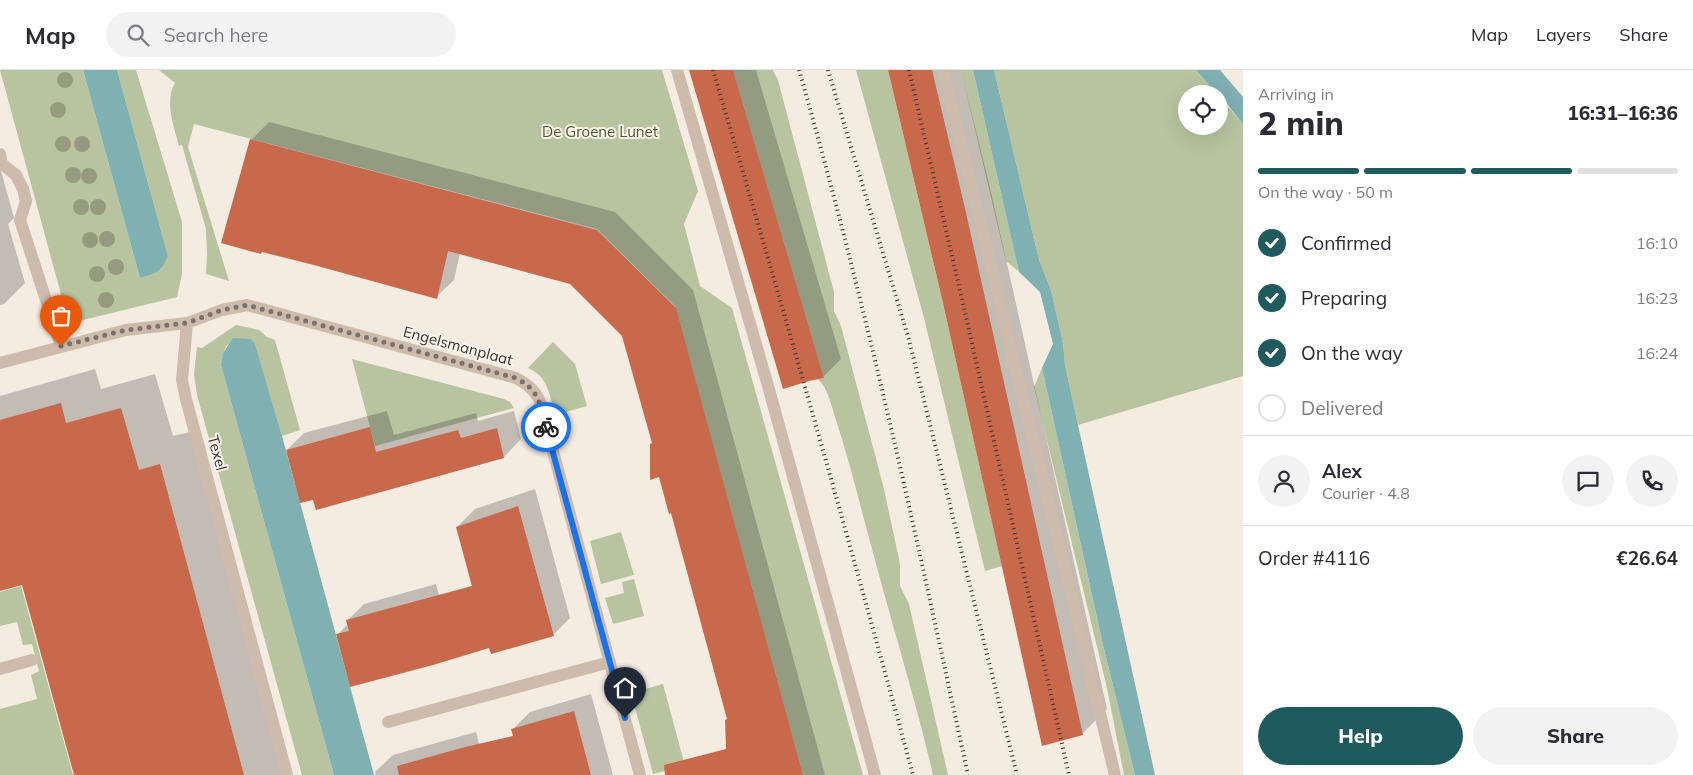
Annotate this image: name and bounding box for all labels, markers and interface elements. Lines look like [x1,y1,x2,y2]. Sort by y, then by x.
search box [106,12,456,57]
text: Map [25,20,76,50]
icon: search [124,21,152,49]
text: Search here [164,23,268,47]
text: Map [1471,23,1508,46]
text: Layers [1536,23,1591,46]
text: Share [1619,23,1668,46]
text: Arriving in [1258,84,1334,104]
map controls [1178,85,1228,135]
button: locate [1178,85,1228,135]
text: 16:31–16:36 [1567,101,1678,125]
text: 2 min [1258,103,1344,143]
park label: De Groene Lunet [542,122,658,141]
text: On the way · 50 m [1258,182,1393,202]
icon: check [1258,229,1286,257]
text: Confirmed [1301,231,1392,255]
text: 16:10 [1636,233,1678,253]
icon: check [1258,284,1286,312]
text: Preparing [1301,286,1387,310]
text: 16:23 [1636,288,1678,308]
pin [40,295,82,346]
icon: bag [47,302,75,330]
street label: Engelsmanplaat [401,322,515,369]
icon: check [1258,339,1286,367]
text: On the way [1301,341,1403,365]
text: 16:24 [1636,343,1678,363]
text: Delivered [1301,396,1383,420]
courier [521,402,571,452]
icon: bike [532,413,560,441]
street label: Texel [204,433,231,473]
button: person [1258,455,1310,507]
button: chat [1562,455,1614,507]
button: phone [1626,455,1678,507]
text: Alex [1322,459,1362,483]
text: Courier · 4.8 [1322,483,1410,503]
text: Order #4116 [1258,546,1370,570]
text: €26.64 [1616,546,1678,570]
pin [604,667,646,718]
icon: home [611,674,639,702]
button: Help [1258,707,1463,765]
button: Share [1473,707,1678,765]

